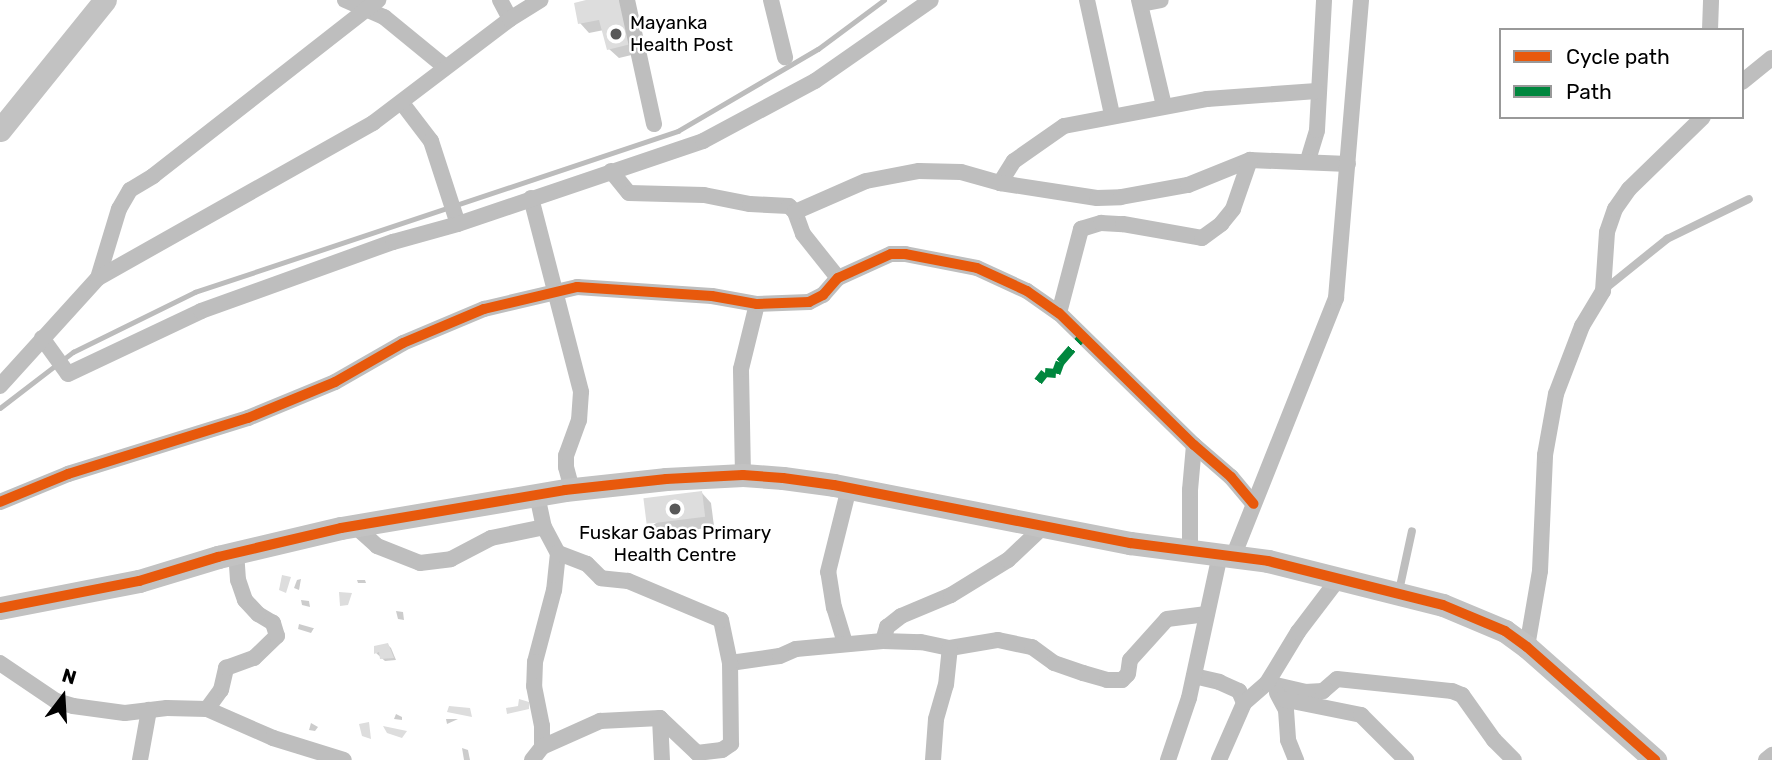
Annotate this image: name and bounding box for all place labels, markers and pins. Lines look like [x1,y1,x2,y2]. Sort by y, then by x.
place label: Mayanka Health Post [630,12,733,56]
marker: Mayanka Health Post [608,26,624,42]
marker: Fuskar Gabas Primary Health Centre [665,499,685,519]
place label: Fuskar Gabas Primary Health Centre [579,522,771,566]

